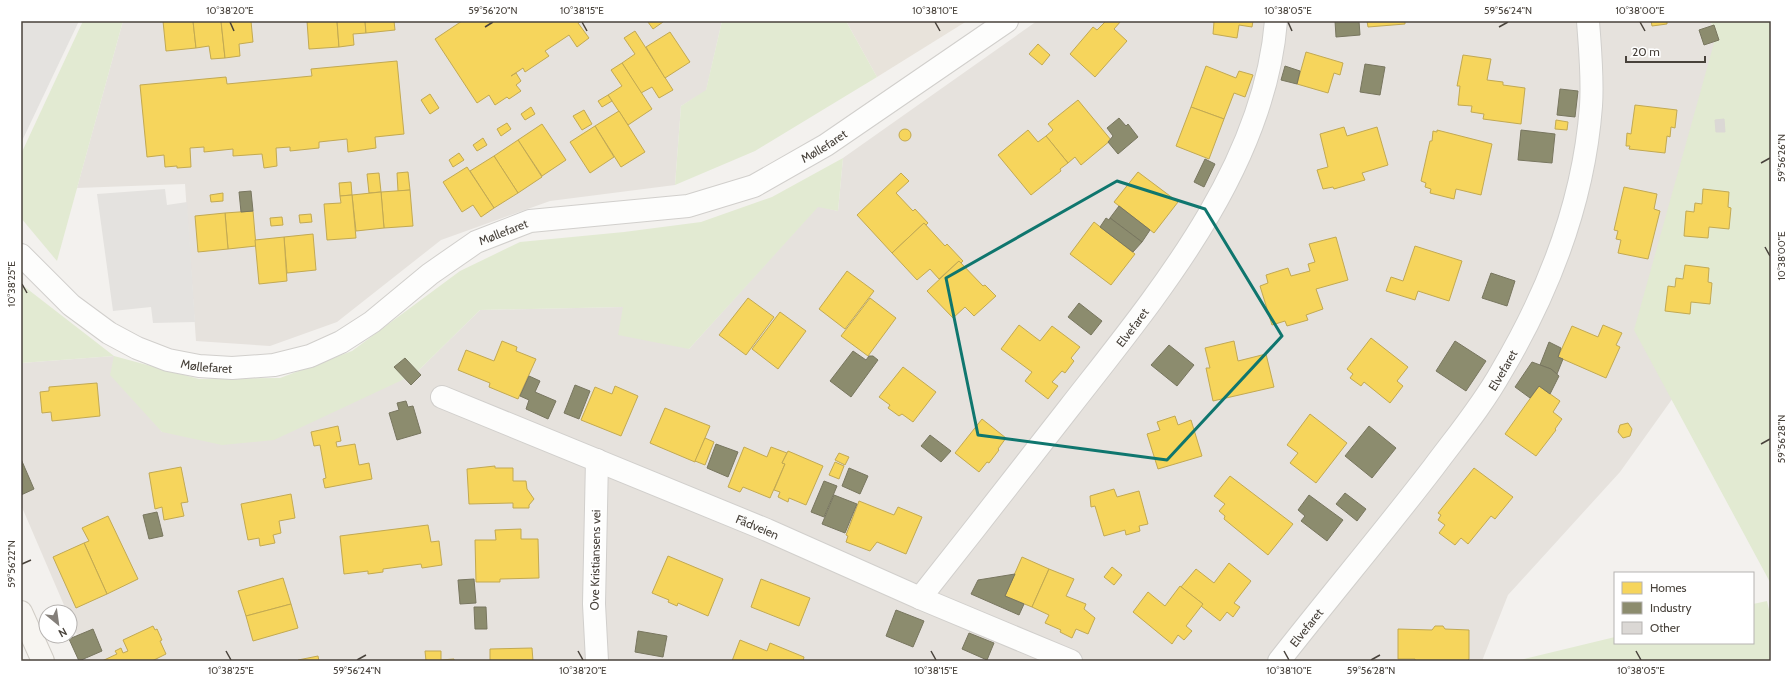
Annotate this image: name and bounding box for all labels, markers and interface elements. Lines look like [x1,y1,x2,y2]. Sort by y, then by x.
text: 10°38'20"E [206,4,254,17]
text: 59°56'20"N [468,4,518,17]
text: 10°38'15"E [560,4,604,17]
text: 10°38'10"E [912,4,958,17]
text: 10°38'05"E [1264,4,1312,17]
text: 59°56'24"N [1484,4,1532,17]
text: 10°38'00"E [1615,4,1665,17]
scale bar [1626,38,1705,64]
text: 20 m [1632,44,1660,59]
street label: Møllefaret [798,126,849,165]
text: 59°56'26"N [1775,134,1788,182]
street label: Møllefaret [476,215,530,248]
text: 10°38'00"E [1775,231,1788,281]
text: 10°38'25"E [5,261,18,307]
street label: Elvefaret [1112,305,1151,350]
street label: Elvefaret [1484,347,1520,393]
street label: Møllefaret [180,355,233,375]
text: 59°56'28"N [1775,415,1788,463]
street label: Ove Kristiansens vei [587,509,603,611]
street label: Fådveien [734,511,782,542]
text: 59°56'22"N [5,540,18,588]
legend [1614,572,1754,644]
text: Homes [1650,580,1687,595]
text: Industry [1650,600,1691,615]
north arrow [38,604,78,644]
street label: Elvefaret [1286,605,1326,649]
text: Other [1650,620,1680,635]
text: N [56,625,70,641]
text: 10°38'25"E [208,664,254,677]
text: 59°56'24"N [333,664,381,677]
text: 10°38'20"E [559,664,607,677]
text: 10°38'15"E [914,664,958,677]
text: 10°38'10"E [1266,664,1312,677]
text: 59°56'28"N [1347,664,1395,677]
text: 10°38'05"E [1617,664,1665,677]

